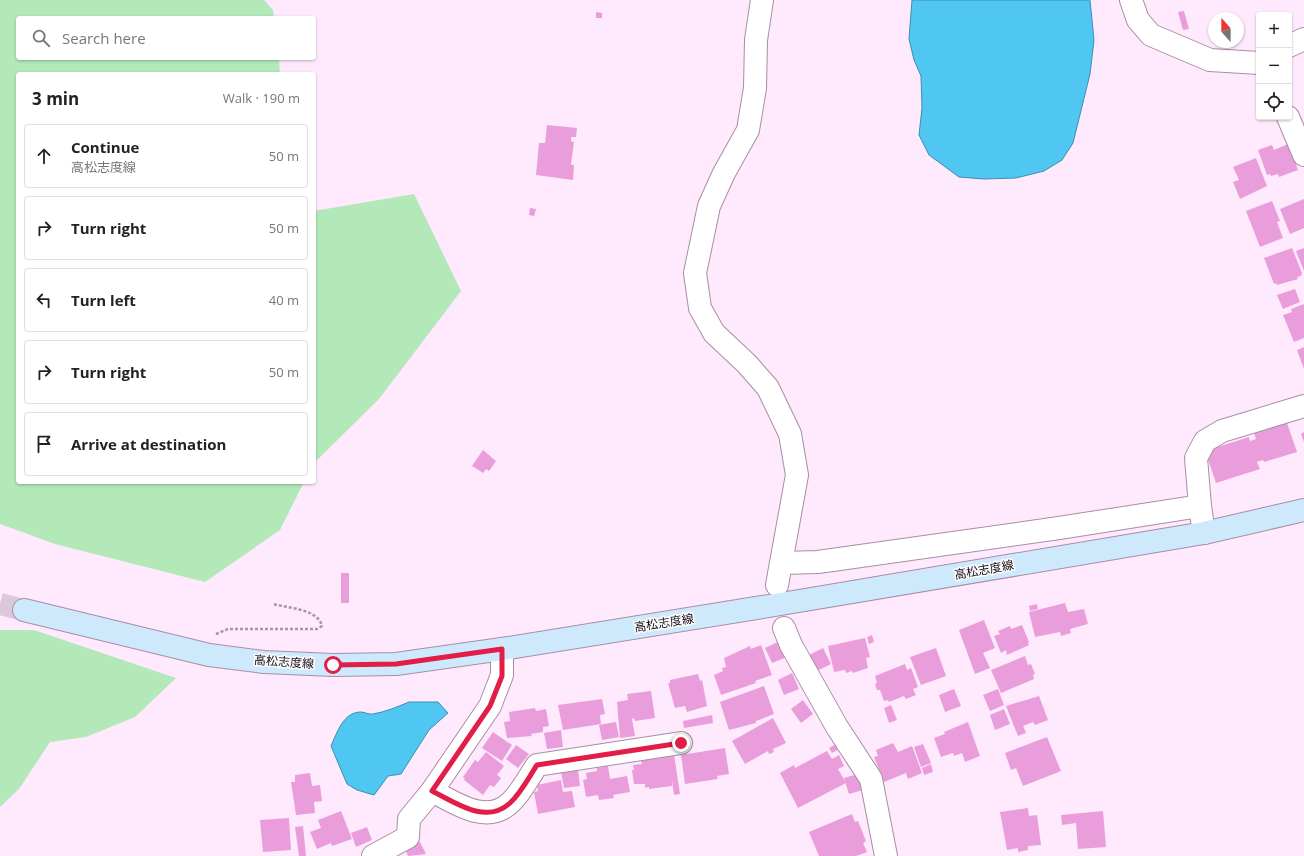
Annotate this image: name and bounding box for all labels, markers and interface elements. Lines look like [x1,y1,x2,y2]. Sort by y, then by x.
north arrow [1208,12,1244,48]
map controls [1256,12,1292,120]
button: + [1256,12,1292,48]
search box [16,16,316,60]
icon: search [30,27,52,49]
text: Search here [62,28,146,48]
button: − [1256,48,1292,84]
button: locate [1256,84,1292,120]
text: 3 min [32,87,79,110]
text: Walk · 190 m [223,89,300,107]
text: Continue [71,137,139,157]
icon: ahead [33,145,55,167]
text: 50 m [269,147,299,165]
text: 高松志度線 [71,158,136,176]
icon: right [33,217,55,239]
text: Turn right [71,218,146,238]
text: 50 m [269,219,299,237]
icon: left [33,289,55,311]
text: Turn left [71,290,136,310]
text: 40 m [269,291,299,309]
icon: right [33,361,55,383]
text: Turn right [71,362,146,382]
text: 50 m [269,363,299,381]
icon: arrive [33,433,55,455]
text: Arrive at destination [71,434,226,454]
street label: 高松志度線 [953,556,1015,583]
street label: 高松志度線 [633,609,695,636]
street label: 高松志度線 [254,651,315,672]
route start [324,656,342,674]
route end [672,734,690,752]

